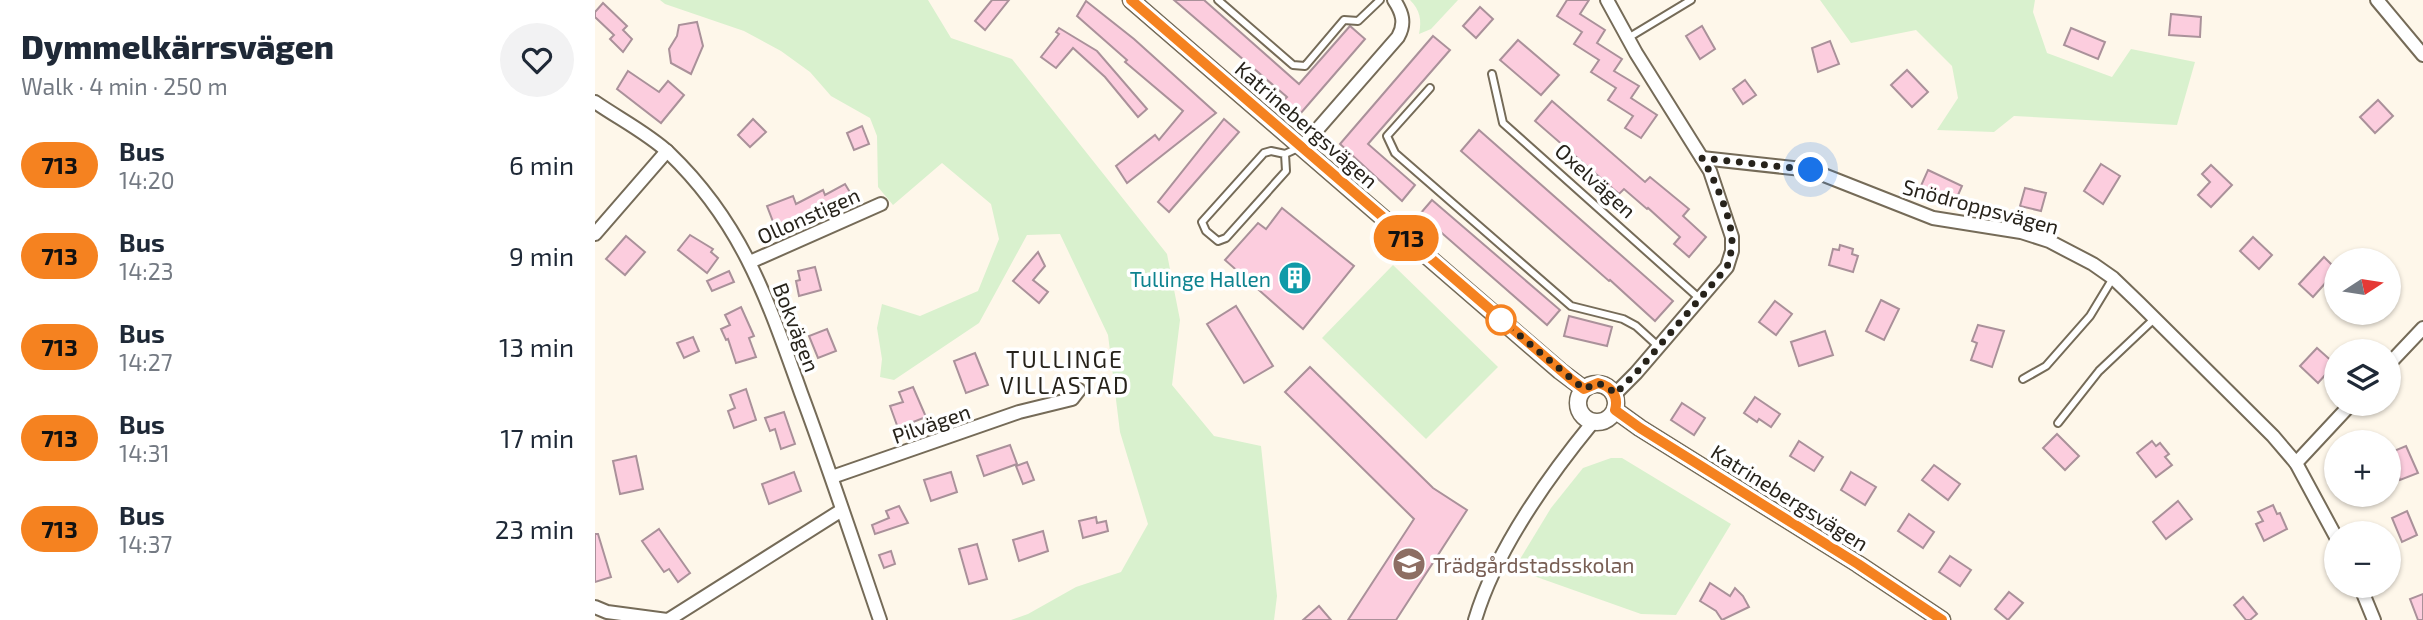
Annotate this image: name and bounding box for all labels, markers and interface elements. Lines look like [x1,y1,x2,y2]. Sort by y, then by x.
button: heart [500,23,574,97]
text: Dymmelkärrsvägen [21,26,334,66]
street label: Katrinebergsvägen [1231,55,1383,193]
text: Walk · 4 min · 250 m [21,72,228,100]
text: Bus [119,135,165,166]
street label: Oxelvägen [1551,137,1641,223]
text: 6 min [509,149,574,180]
text: 713 [41,150,78,179]
your location [1793,152,1828,187]
text: 14:20 [119,166,175,194]
street label: Snödroppsvägen [1900,173,2062,239]
street label: Ollonstigen [753,181,863,249]
line badge: 713 [1366,215,1446,261]
text: 713 [1388,223,1424,252]
text: Bus [119,226,165,257]
text: 9 min [509,240,574,271]
text: 713 [41,241,78,270]
north arrow [2324,248,2401,326]
map controls [2324,248,2401,598]
text: 14:23 [119,257,173,285]
building icon: Tullinge Hallen [1276,259,1314,297]
place label: Tullinge Hallen [1130,266,1271,291]
street label: Bokvägen [769,279,825,375]
unlabelled marker [1486,305,1516,335]
text: Bus [119,317,165,348]
text: 13 min [499,331,574,362]
text: 713 [41,332,78,361]
button: layers [2324,339,2401,416]
district label: TULLINGE VILLASTAD [1000,345,1130,399]
text: 14:27 [119,348,172,376]
street label: Pilvägen [889,398,973,448]
text: Bus [119,408,165,439]
text: 17 min [500,422,574,453]
text: 713 [41,423,78,452]
button: + [2324,430,2401,507]
text: 14:31 [119,439,170,467]
street label: Katrinebergsvägen [1707,439,1873,555]
text: Bus [119,499,165,530]
text: 23 min [495,513,574,544]
text: 713 [41,514,78,543]
button: − [2324,521,2401,598]
text: 14:37 [119,530,172,558]
school or university icon: Trädgårdstadsskolan [1390,545,1428,583]
place label: Trädgårdstadsskolan [1433,552,1634,577]

